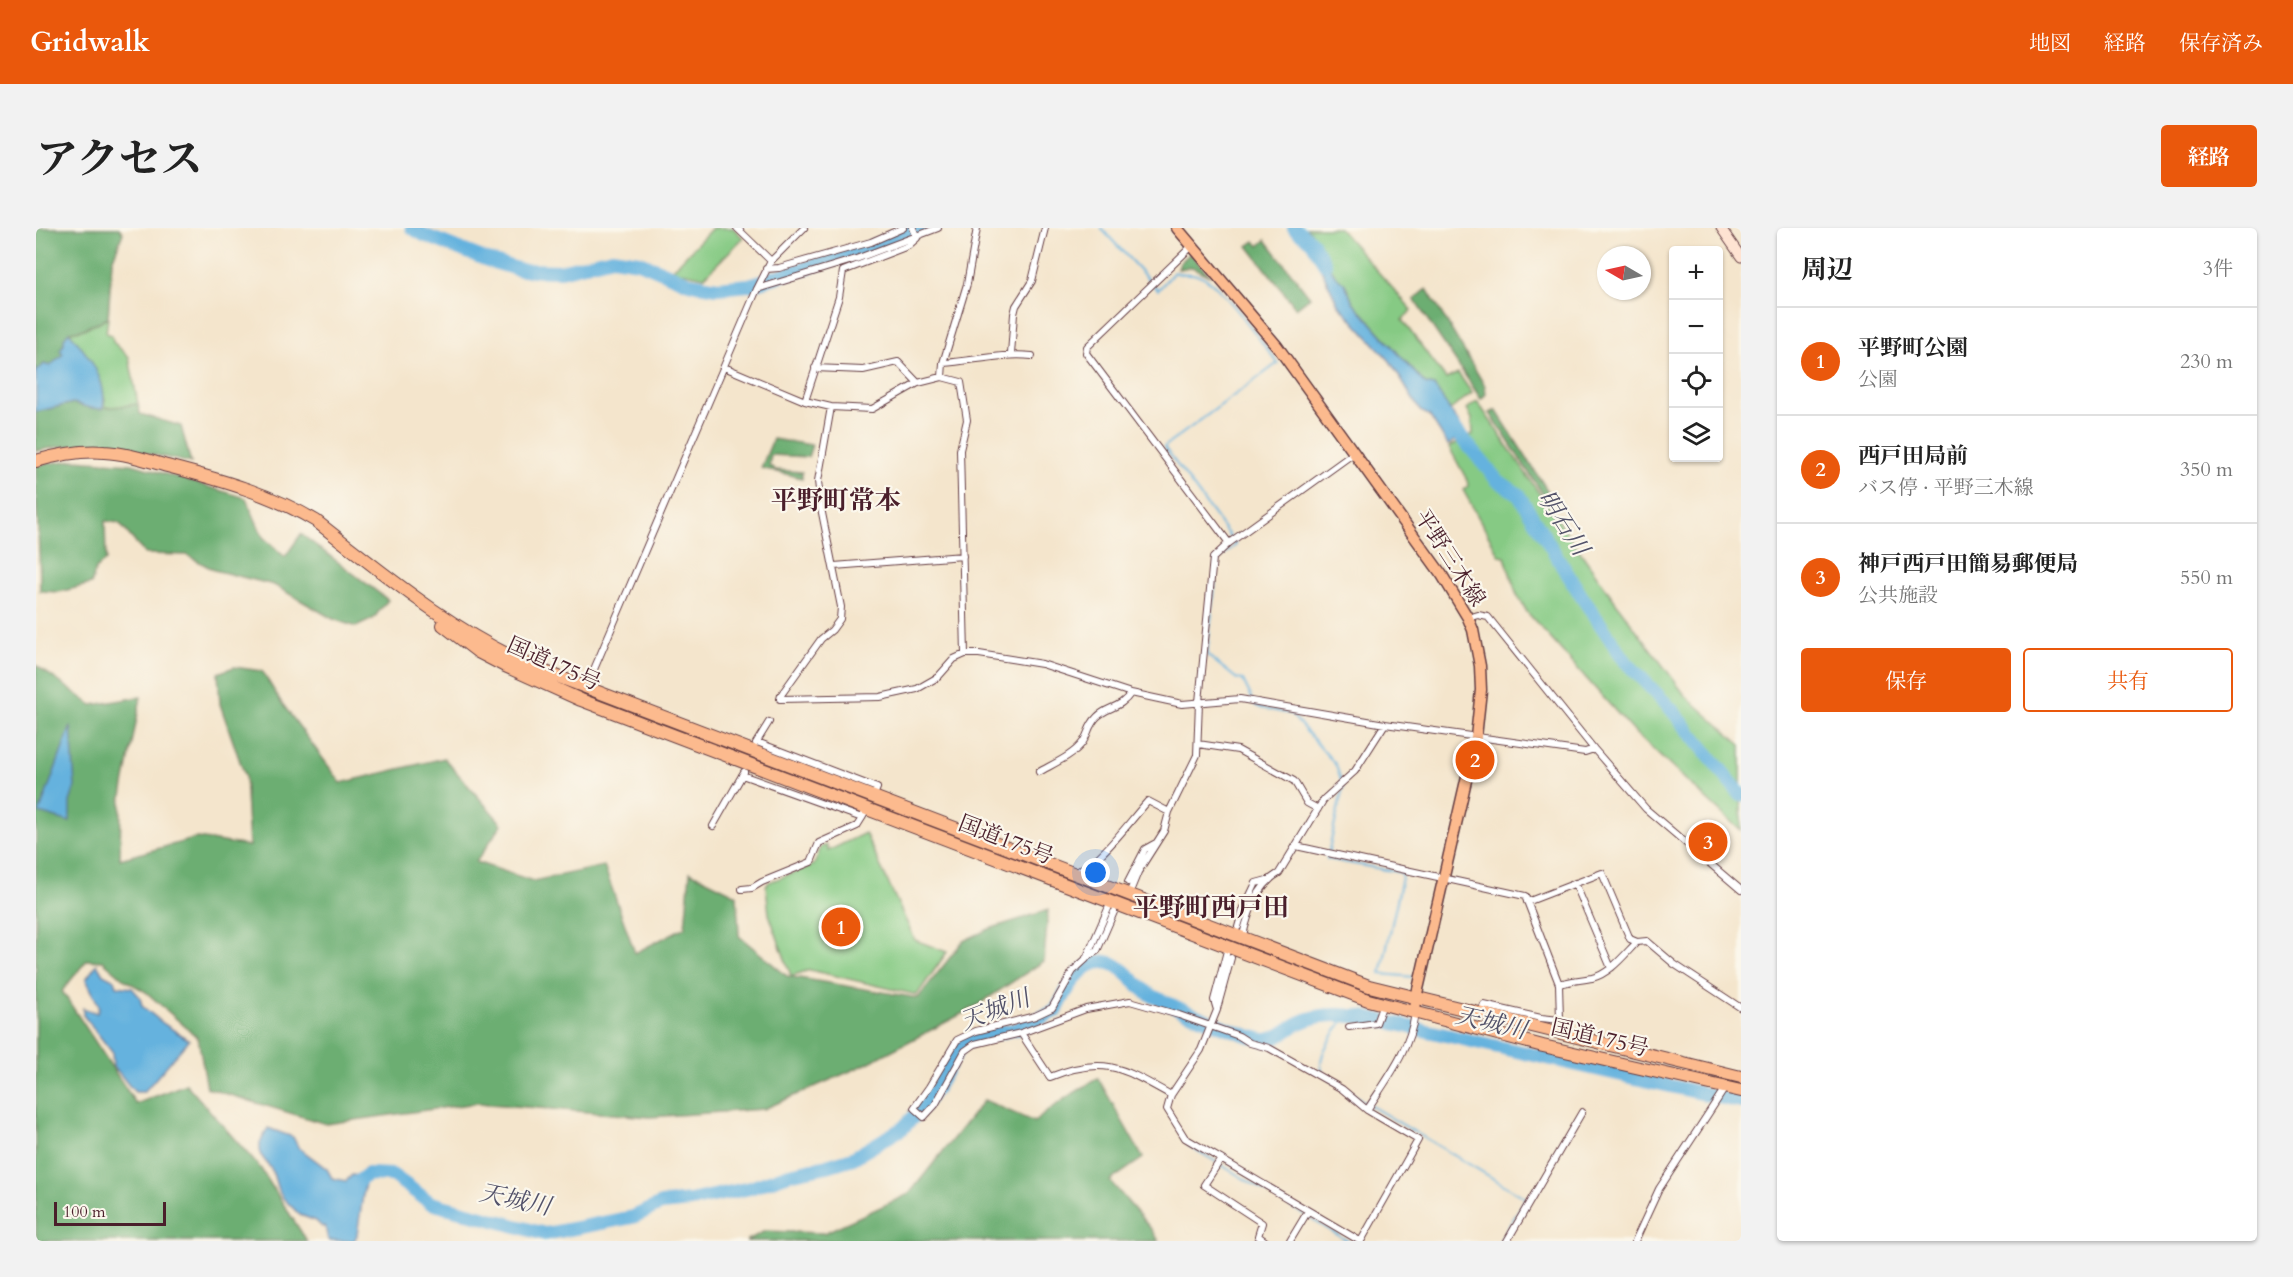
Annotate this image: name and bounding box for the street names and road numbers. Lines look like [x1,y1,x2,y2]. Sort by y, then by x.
street label: 平野三木線 [1407,504,1493,612]
street label: 国道175号 [502,630,606,698]
street label: 国道175号 [954,808,1058,872]
street label: 国道175号 [1548,1012,1652,1064]

